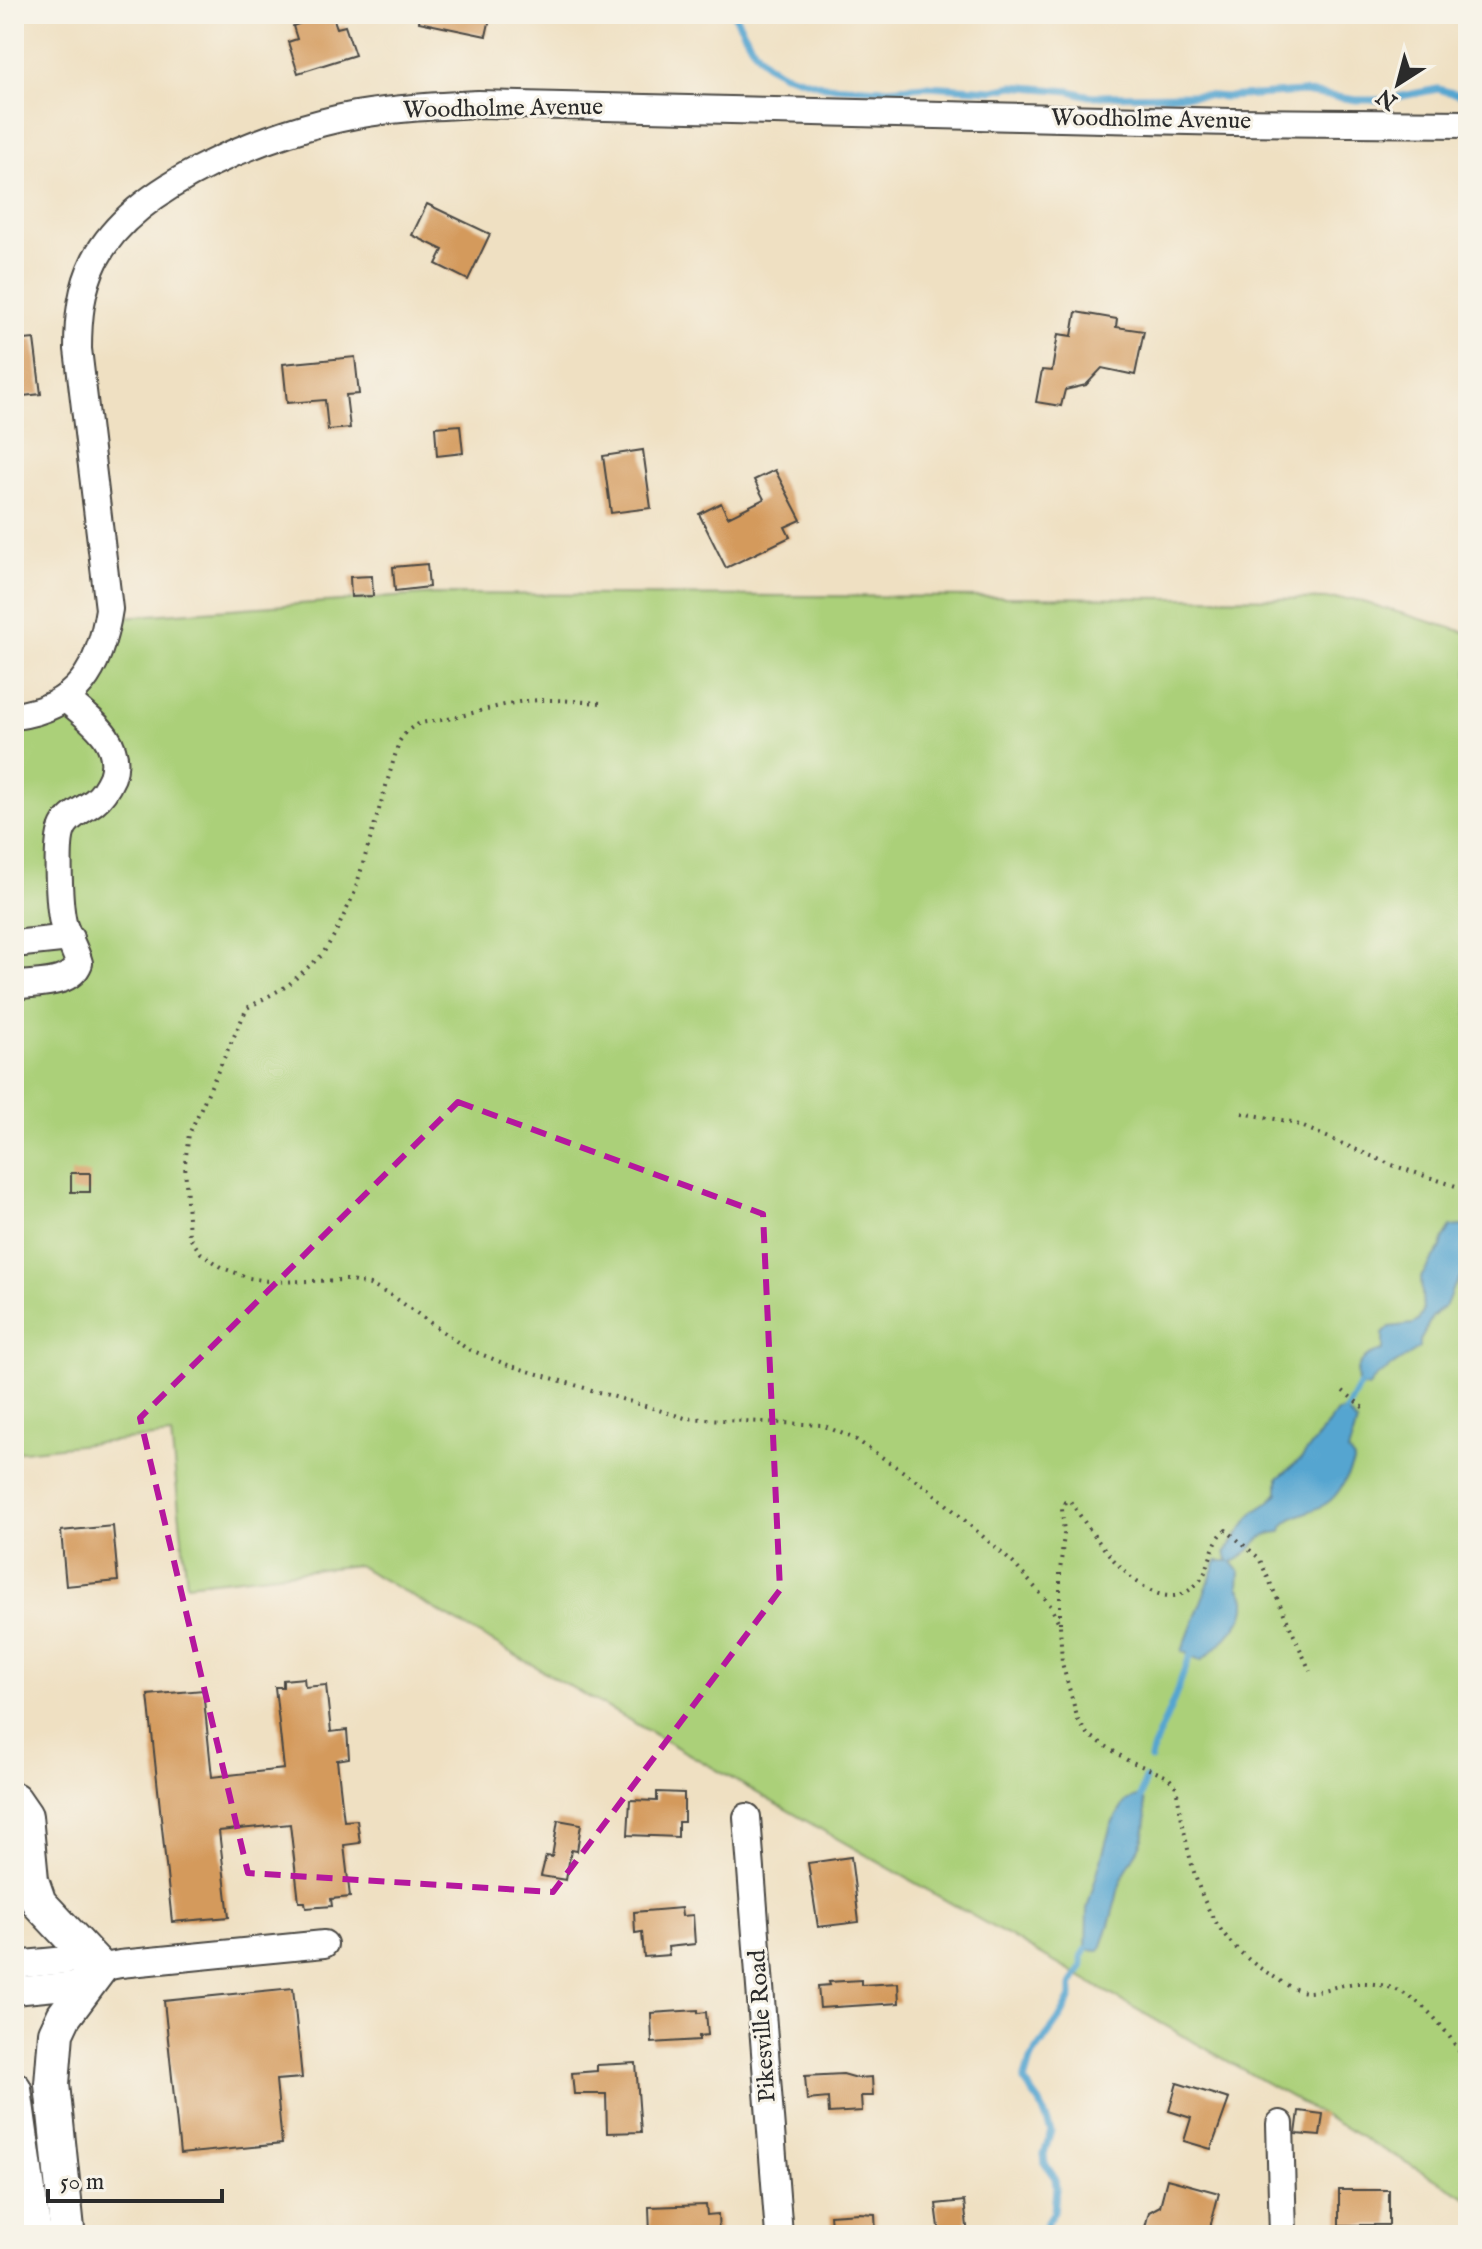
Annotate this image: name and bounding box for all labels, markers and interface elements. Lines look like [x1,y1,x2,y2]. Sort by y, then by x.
north arrow [1358,44,1438,124]
text: N [1371,82,1404,116]
street label: Woodholme Avenue [403,92,603,126]
street label: Woodholme Avenue [1051,103,1251,137]
street label: Pikesville Road [742,1948,784,2103]
scale bar [48,2153,222,2203]
text: 50 m [60,2167,104,2198]

